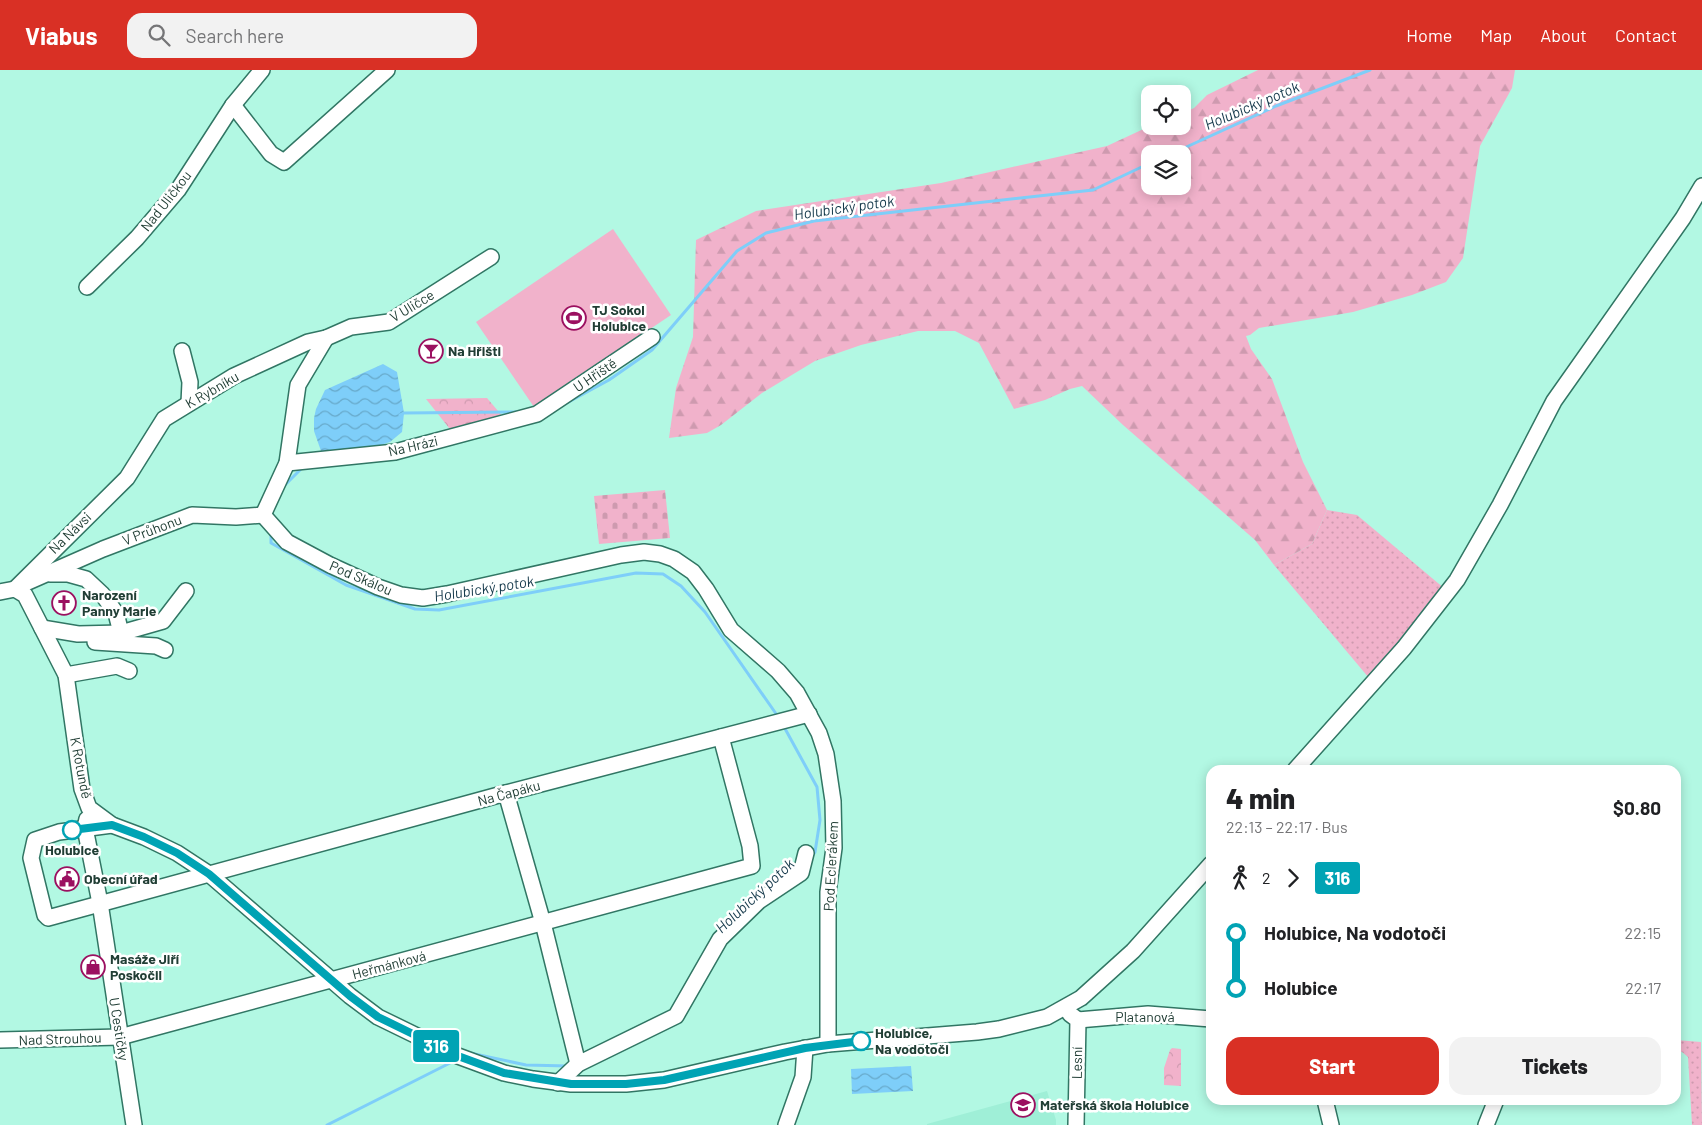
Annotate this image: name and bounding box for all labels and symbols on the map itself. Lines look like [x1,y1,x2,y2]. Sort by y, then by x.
water label: Holubický potok [1202,77,1302,133]
street label: Nad Uličkou [137,167,194,234]
water label: Holubický potok [793,191,896,223]
street label: V Uličce [386,286,437,325]
place label: TJ Sokol Holubice [592,301,647,334]
sports icon: TJ Sokol Holubice [561,305,587,331]
bar icon: Na Hřišti [418,338,444,364]
place label: Na Hřišti [448,342,501,359]
street label: U Hřiště [570,354,620,395]
street label: K Rybníku [182,367,242,412]
street label: Na Hrázi [386,432,439,459]
street label: Na Návsi [45,508,94,557]
street label: V Průhonu [120,510,184,549]
street label: Pod Skálou [327,557,395,598]
water label: Holubický potok [433,571,536,605]
place label: Narození Panny Marie [82,586,157,619]
church icon: Narození Panny Marie [51,590,77,616]
street label: K Rotundě [67,736,96,800]
street label: Na Čapáku [476,776,542,809]
marker: Holubice [62,820,82,840]
street label: Pod Eclerákem [820,820,841,912]
place label: Holubice [45,841,99,858]
water label: Holubický potok [711,854,798,936]
public building icon: Obecní úřad [54,866,80,892]
place label: Obecní úřad [84,870,158,887]
street label: Heřmánková [350,947,428,983]
place label: Masáže Jiří Poskočil [110,950,180,983]
shop icon: Masáže Jiří Poskočil [80,954,106,980]
street label: U Cestičky [106,996,133,1062]
street label: Platanová [1115,1008,1175,1025]
place label: Holubice, Na vodotoči [875,1024,949,1057]
street label: Nad Strouhou [18,1029,102,1048]
line badge: 316 [407,1030,465,1062]
marker: Holubice, Na vodotoči [851,1031,871,1051]
street label: Lesní [1068,1047,1085,1079]
school or university icon: Mateřská škola Holubice [1010,1092,1036,1118]
place label: Mateřská škola Holubice [1040,1096,1190,1113]

